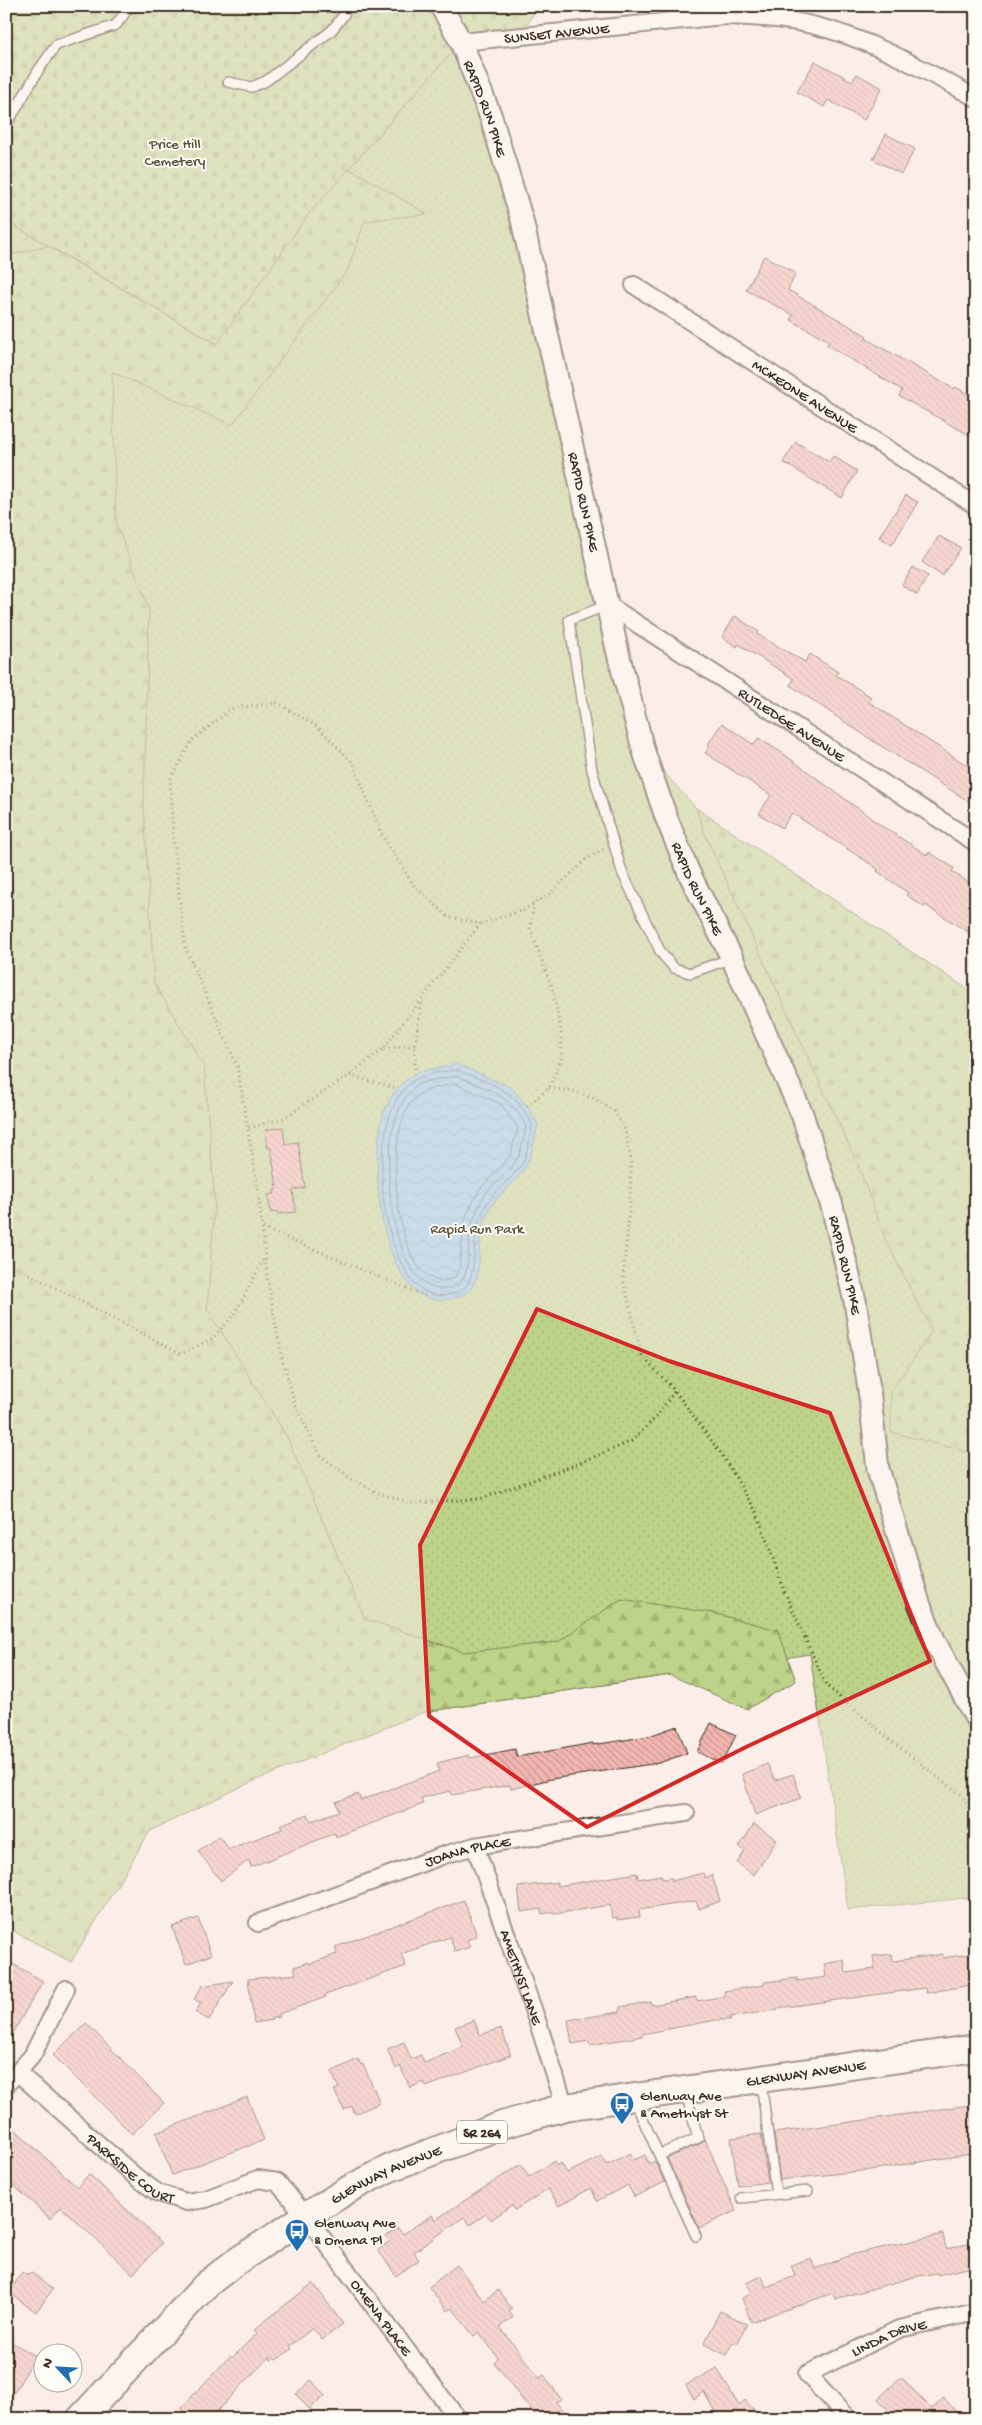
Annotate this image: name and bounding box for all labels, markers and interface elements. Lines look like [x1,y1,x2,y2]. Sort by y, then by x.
street label: SUNSET AVENUE [503,20,611,49]
street label: RAPID RUN PIKE [458,58,510,160]
park label: Price Hill Cemetery [145,136,206,171]
street label: MCKEONE AVENUE [748,357,861,439]
street label: RAPID RUN PIKE [563,451,602,554]
street label: RUTLEDGE AVENUE [734,684,848,767]
street label: RAPID RUN PIKE [666,840,726,939]
street label: RAPID RUN PIKE [824,1214,864,1317]
park label: Rapid Run Park [430,1221,525,1239]
street label: JOANA PLACE [423,1833,513,1872]
street label: AMETHYST LANE [494,1928,545,2028]
street label: GLENWAY AVENUE [745,2057,868,2092]
place label: Glenway Ave & Amethyst St [640,2088,729,2123]
bus stop icon: Glenway Ave & Amethyst St [609,2091,635,2125]
road number: SR 264 [457,2120,507,2144]
street label: PARKSIDE COURT [81,2130,177,2209]
street label: GLENWAY AVENUE [328,2142,445,2209]
place label: Glenway Ave & Omena Pl [314,2215,396,2250]
bus stop icon: Glenway Ave & Omena Pl [284,2218,310,2252]
street label: OMENA PLACE [346,2276,415,2361]
street label: LINDA DRIVE [849,2316,929,2362]
north arrow [32,2342,82,2392]
text: N [39,2356,58,2371]

